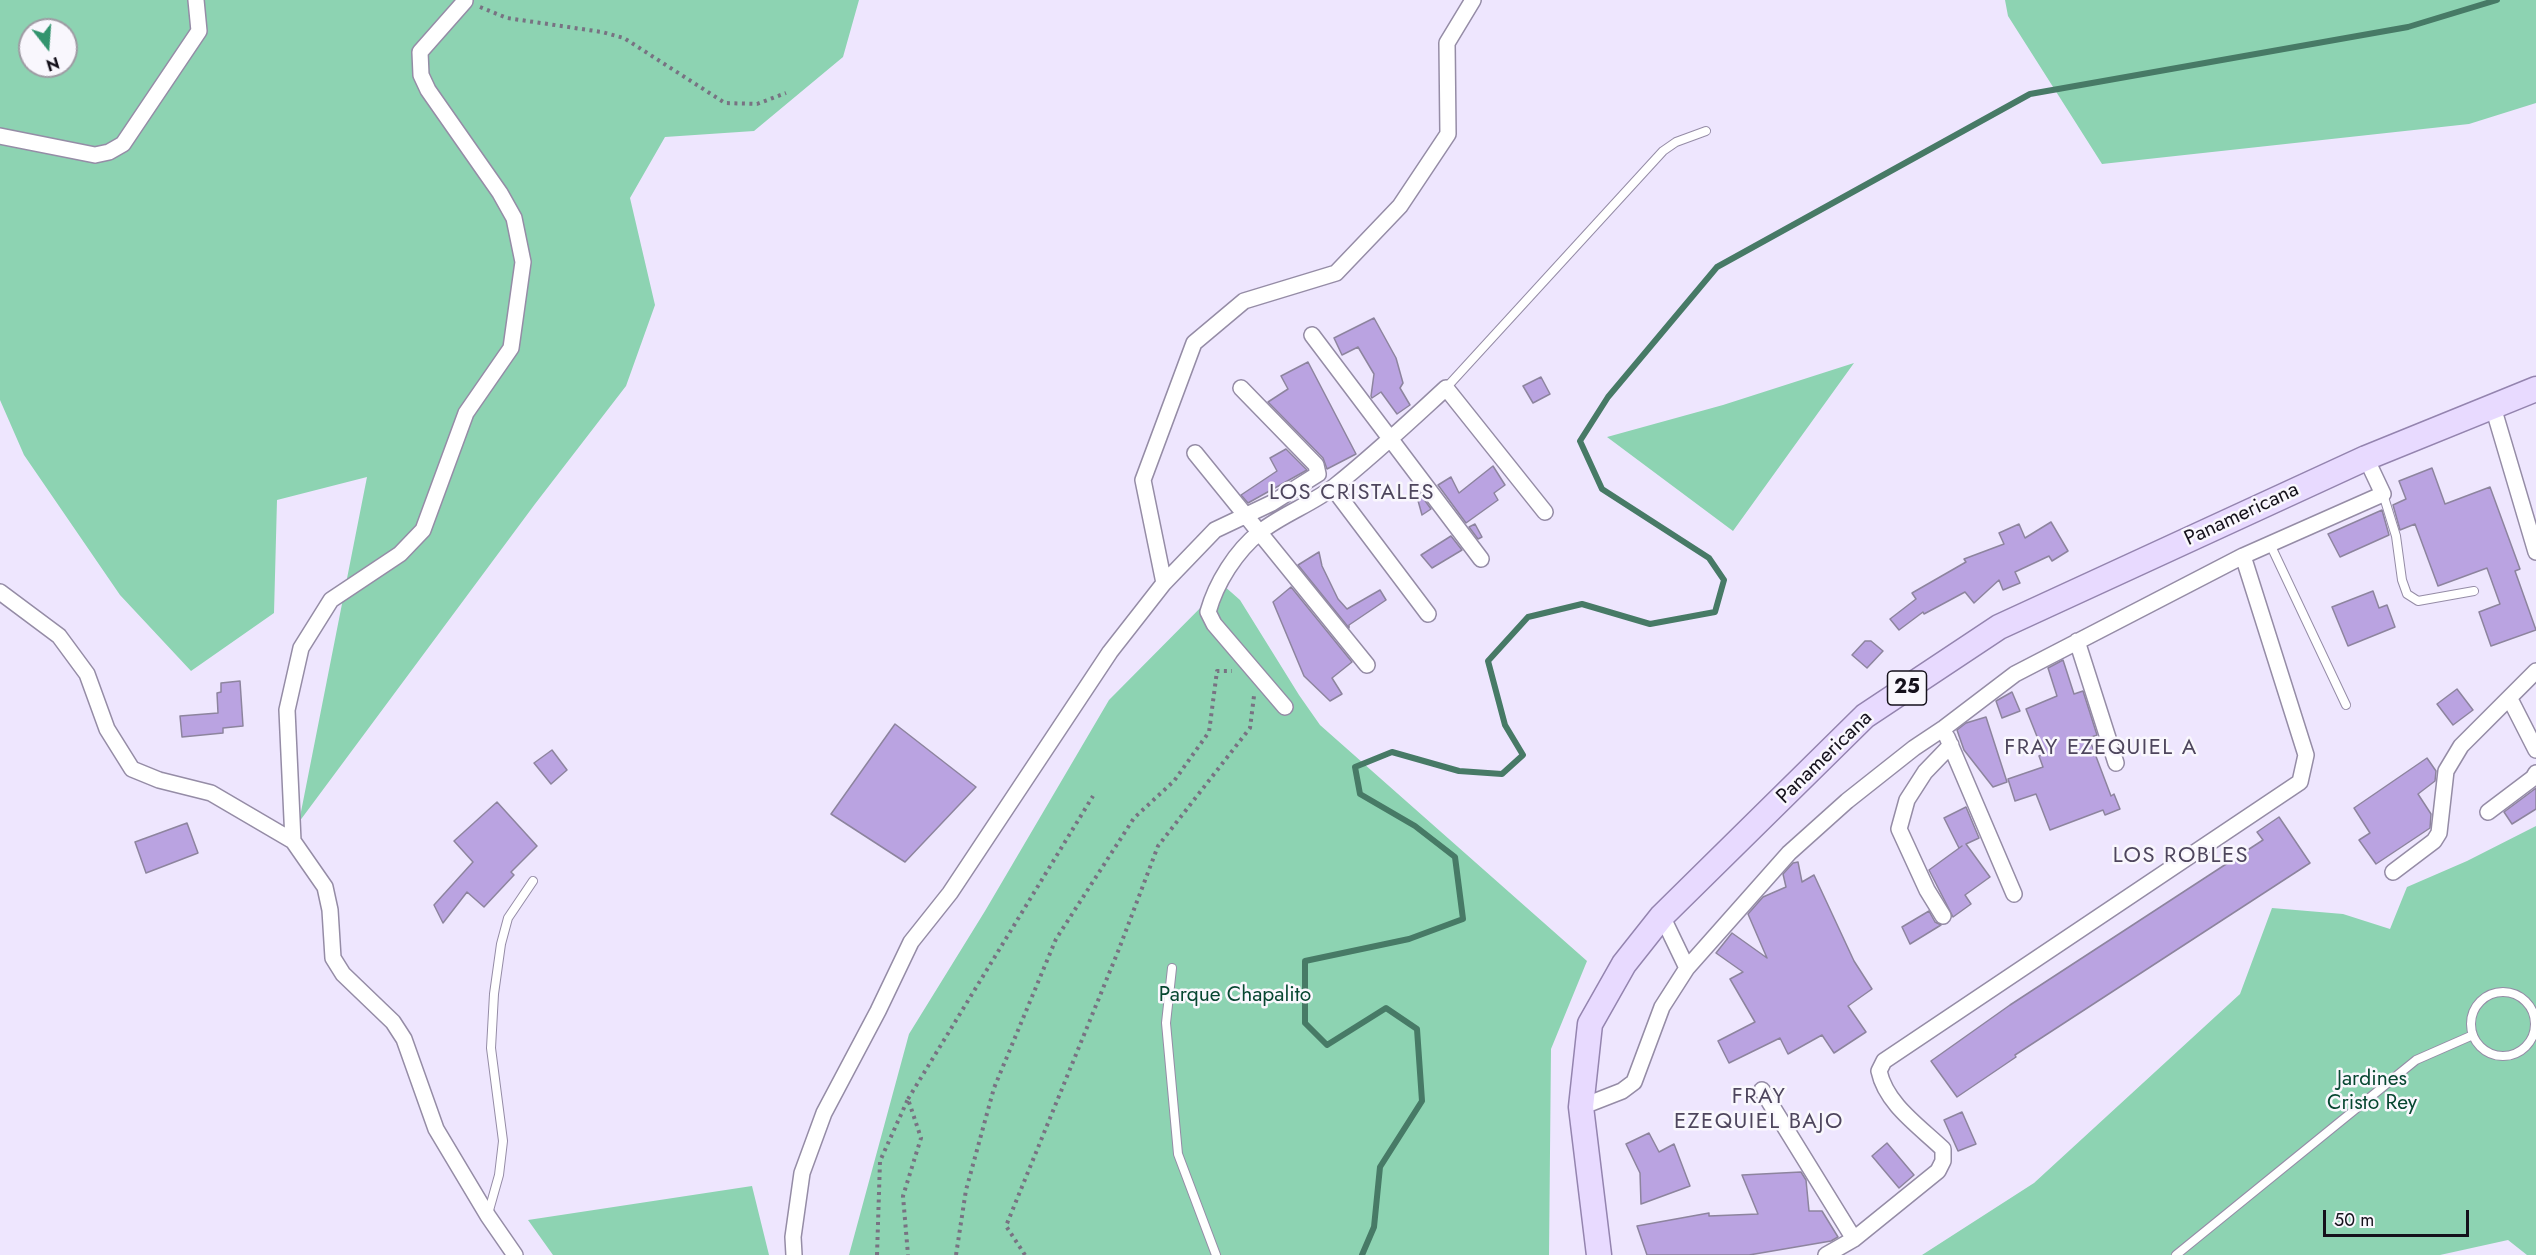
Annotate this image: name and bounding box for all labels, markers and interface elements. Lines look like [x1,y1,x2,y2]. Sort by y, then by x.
north arrow [18,18,78,78]
text: N [43,51,62,77]
street label: Panamericana [2181,478,2303,552]
district label: LOS CRISTALES [1269,481,1435,507]
road number: 25 [1888,671,1926,705]
street label: Panamericana [1772,706,1878,810]
district label: FRAY EZEQUIEL A [2004,736,2198,762]
district label: LOS ROBLES [2113,844,2249,870]
park label: Parque Chapalito [1159,983,1311,1009]
park label: Jardines Cristo Rey [2327,1067,2417,1117]
district label: FRAY EZEQUIEL BAJO [1674,1085,1844,1136]
scale bar [2326,1198,2472,1236]
text: 50 m [2334,1207,2374,1233]

